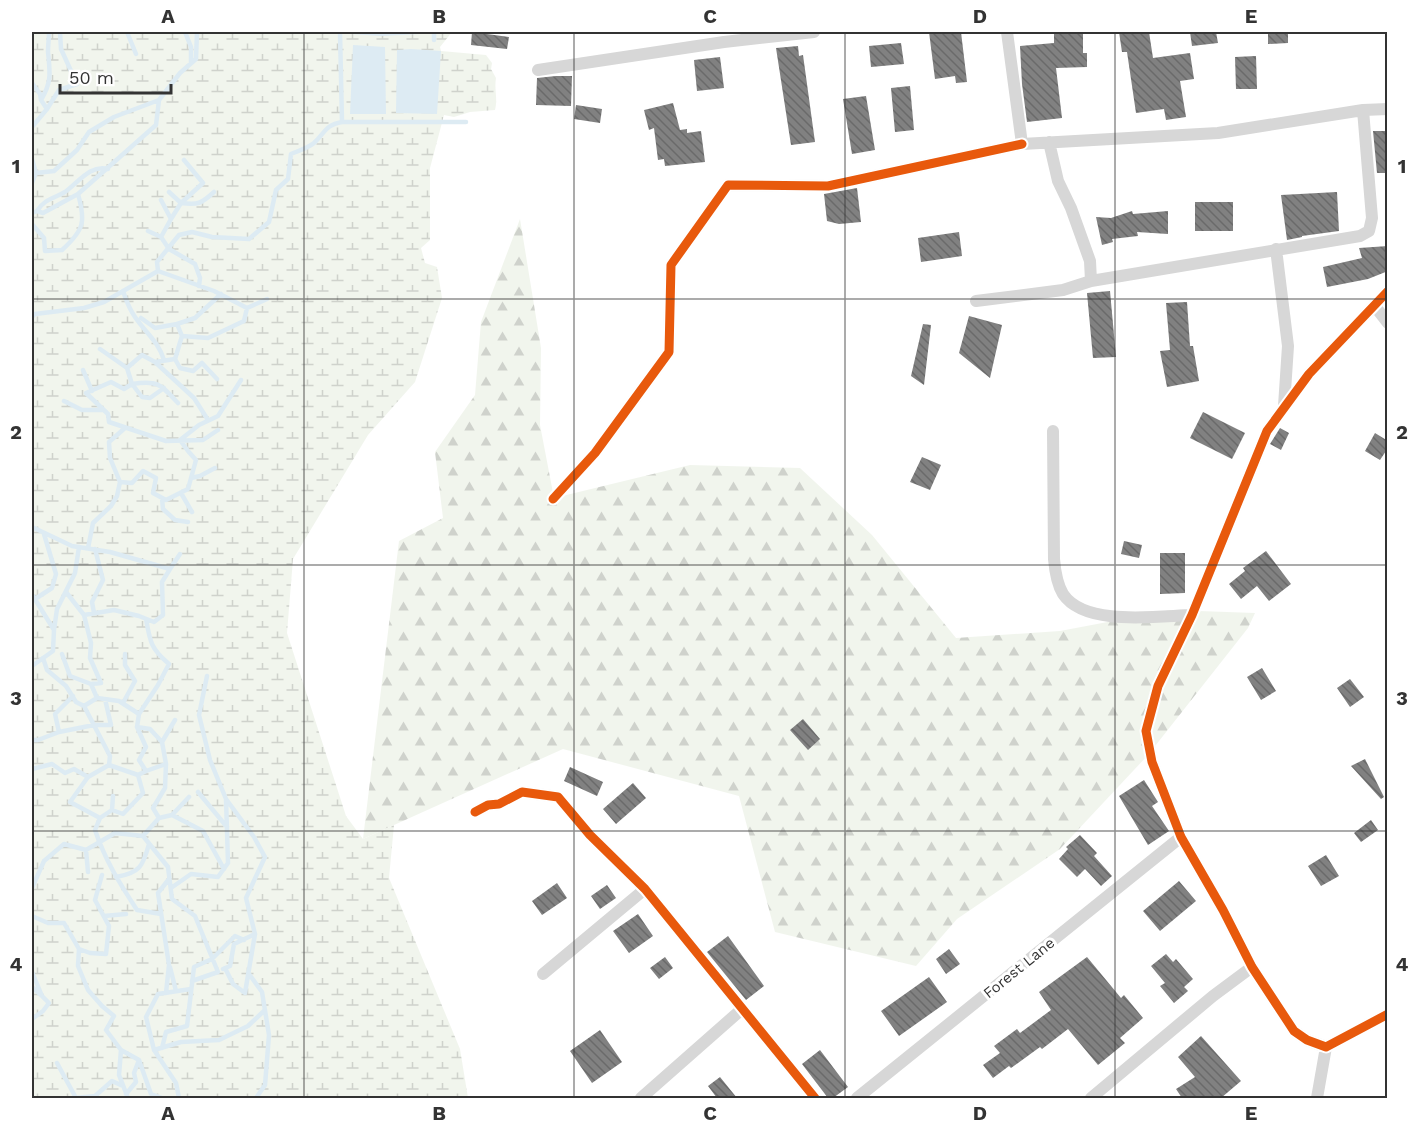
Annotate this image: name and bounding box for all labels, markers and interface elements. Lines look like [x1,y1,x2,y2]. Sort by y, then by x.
text: A [161,4,175,28]
text: B [432,4,446,28]
text: C [703,4,717,28]
text: D [973,4,987,28]
text: E [1245,4,1257,28]
scale bar [60,57,171,95]
text: 50 m [69,67,114,88]
text: 1 [12,154,20,178]
text: 1 [1398,154,1406,178]
text: 2 [10,420,22,444]
text: 2 [1396,420,1408,444]
text: 3 [10,686,22,710]
text: 3 [1396,686,1408,710]
street label: Forest Lane [980,934,1058,1002]
text: 4 [10,952,23,976]
text: 4 [1396,952,1409,976]
text: A [161,1101,175,1125]
text: B [432,1101,446,1125]
text: C [703,1101,717,1125]
text: D [973,1101,987,1125]
text: E [1245,1101,1257,1125]

